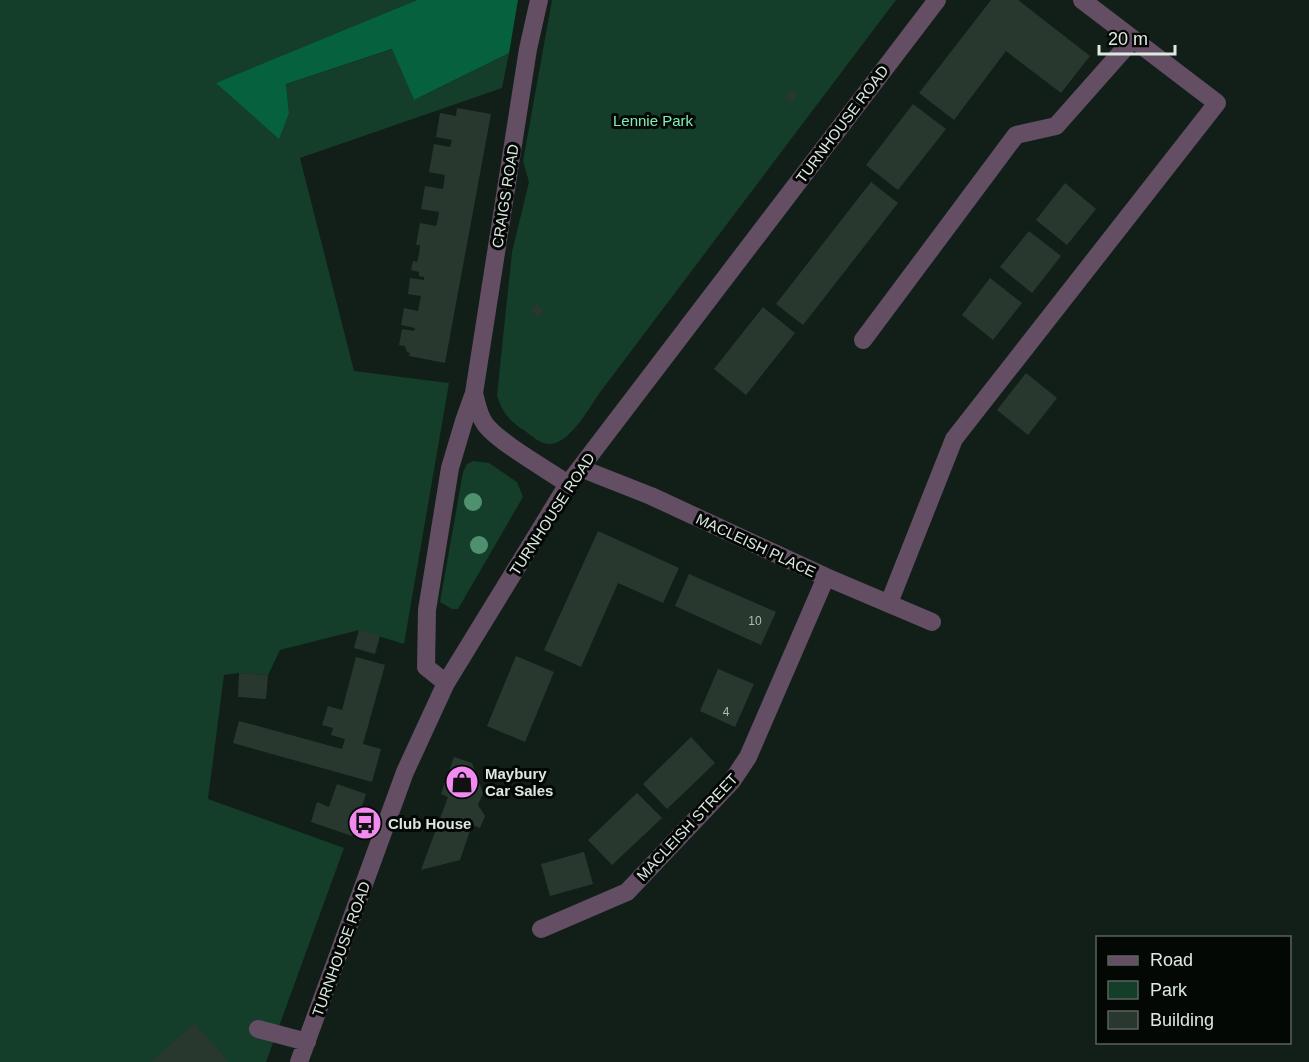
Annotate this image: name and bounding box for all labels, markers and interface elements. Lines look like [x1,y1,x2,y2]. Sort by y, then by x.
scale bar [1099,18,1176,56]
text: 20 m [1108,29,1148,49]
street label: TURNHOUSE ROAD [792,62,892,186]
park label: Lennie Park [613,112,694,129]
street label: CRAIGS ROAD [488,143,522,249]
street label: TURNHOUSE ROAD [506,449,598,578]
street label: MACLEISH PLACE [693,510,819,580]
house number: 10 [748,614,762,628]
house number: 4 [723,705,730,719]
shop icon: Maybury Car Sales [444,764,480,800]
place label: Maybury Car Sales [485,765,553,799]
street label: MACLEISH STREET [633,770,741,884]
bus stop icon: Club House [347,805,383,841]
place label: Club House [388,815,471,832]
street label: TURNHOUSE ROAD [309,879,373,1019]
legend [1096,936,1291,1044]
text: Road [1150,950,1193,970]
text: Park [1150,980,1188,1000]
text: Building [1150,1010,1214,1030]

